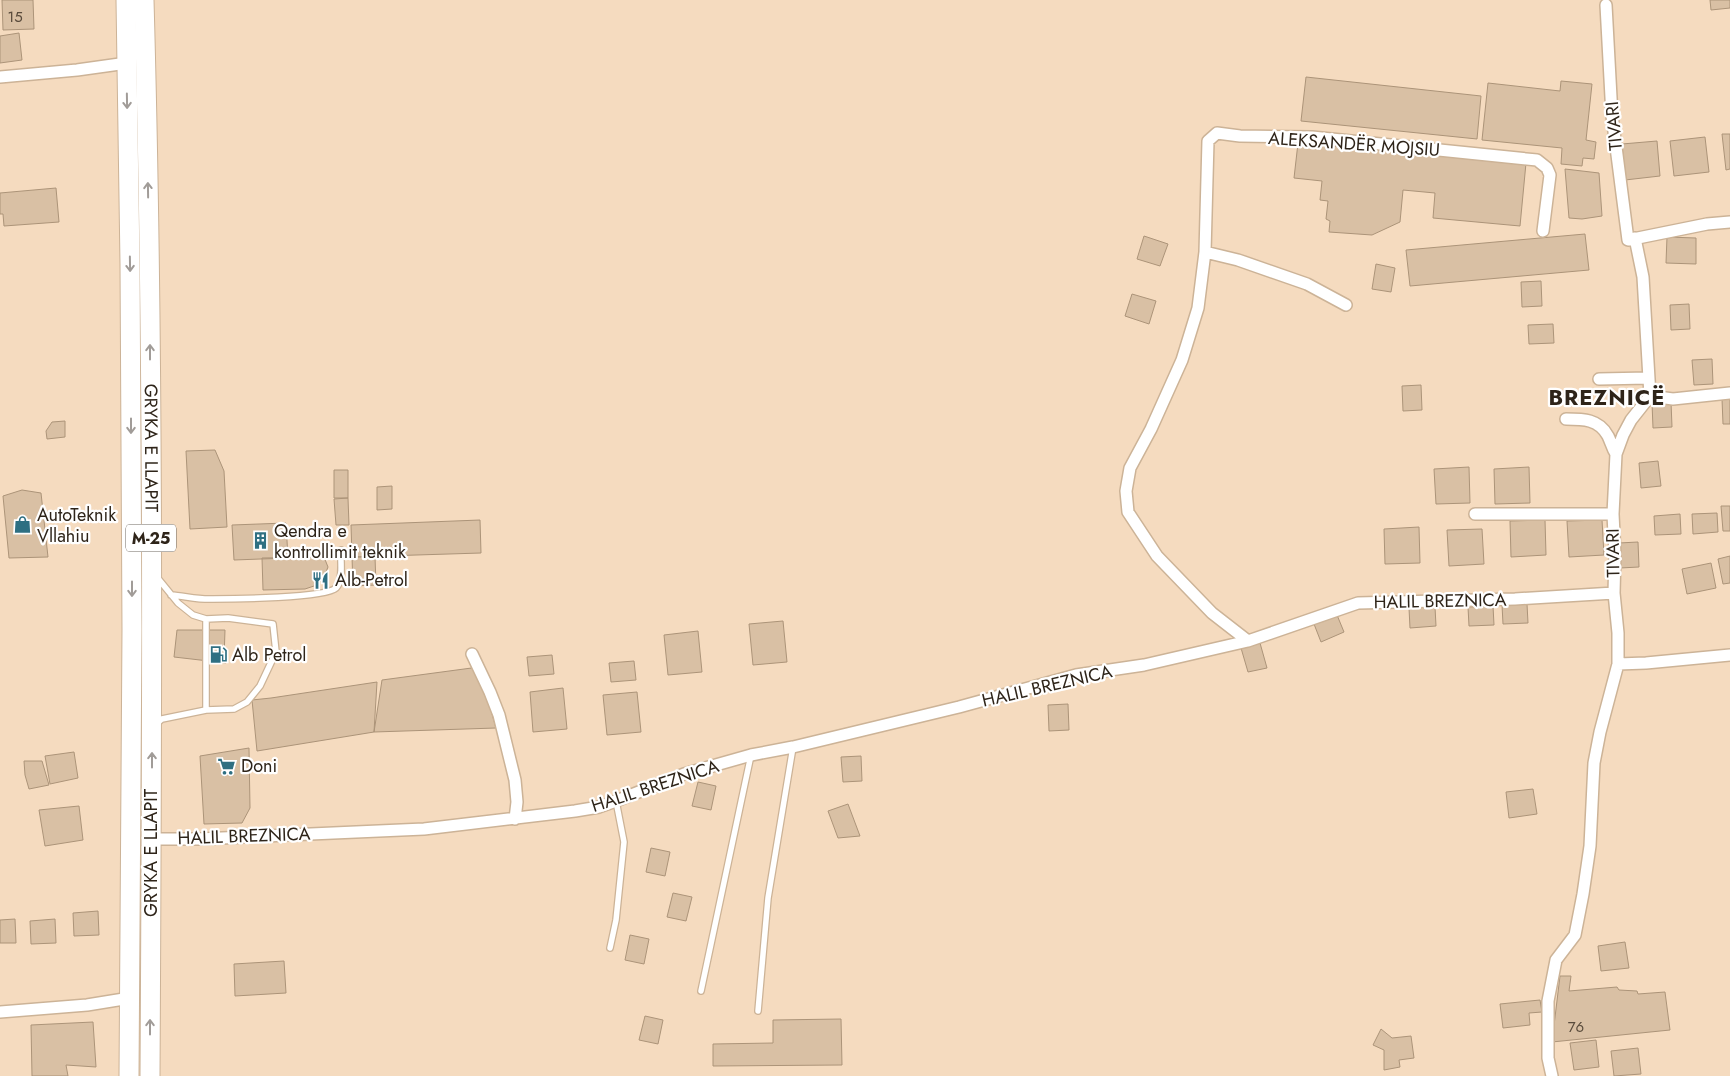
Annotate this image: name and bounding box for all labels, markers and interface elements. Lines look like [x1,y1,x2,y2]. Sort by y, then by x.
house number: 15 [7,6,23,28]
one-way arrow [122,92,132,109]
street label: TIVARI [1599,100,1629,152]
street label: ALEKSANDËR MOJSIU [1267,125,1441,163]
one-way arrow [143,182,153,198]
one-way arrow [125,255,135,271]
one-way arrow [145,345,155,361]
district label: BREZNICË [1549,381,1665,413]
street label: GRYKA E LLAPIT [138,384,164,513]
one-way arrow [126,418,136,434]
place label: AutoTeknik Vllahiu [37,502,116,549]
shop icon: AutoTeknik Vllahiu [13,515,33,535]
place label: Qendra e kontrollimit teknik [274,518,406,565]
road number: M-25 [126,524,176,552]
street label: TIVARI [1600,528,1626,578]
building icon: Qendra e kontrollimit teknik [250,531,270,551]
place label: Alb-Petrol [335,567,408,593]
restaurant icon: Alb-Petrol [311,570,331,590]
one-way arrow [127,580,137,596]
street label: HALIL BREZNICA [1373,587,1507,615]
place label: Alb Petrol [232,642,306,668]
fuel station icon: Alb Petrol [208,645,228,665]
street label: HALIL BREZNICA [979,658,1115,714]
one-way arrow [147,752,157,768]
place label: Doni [241,753,277,779]
street label: HALIL BREZNICA [588,753,722,819]
supermarket icon: Doni [217,756,237,776]
street label: GRYKA E LLAPIT [138,788,164,917]
street label: HALIL BREZNICA [177,821,311,851]
house number: 76 [1568,1016,1584,1038]
one-way arrow [145,1020,155,1036]

